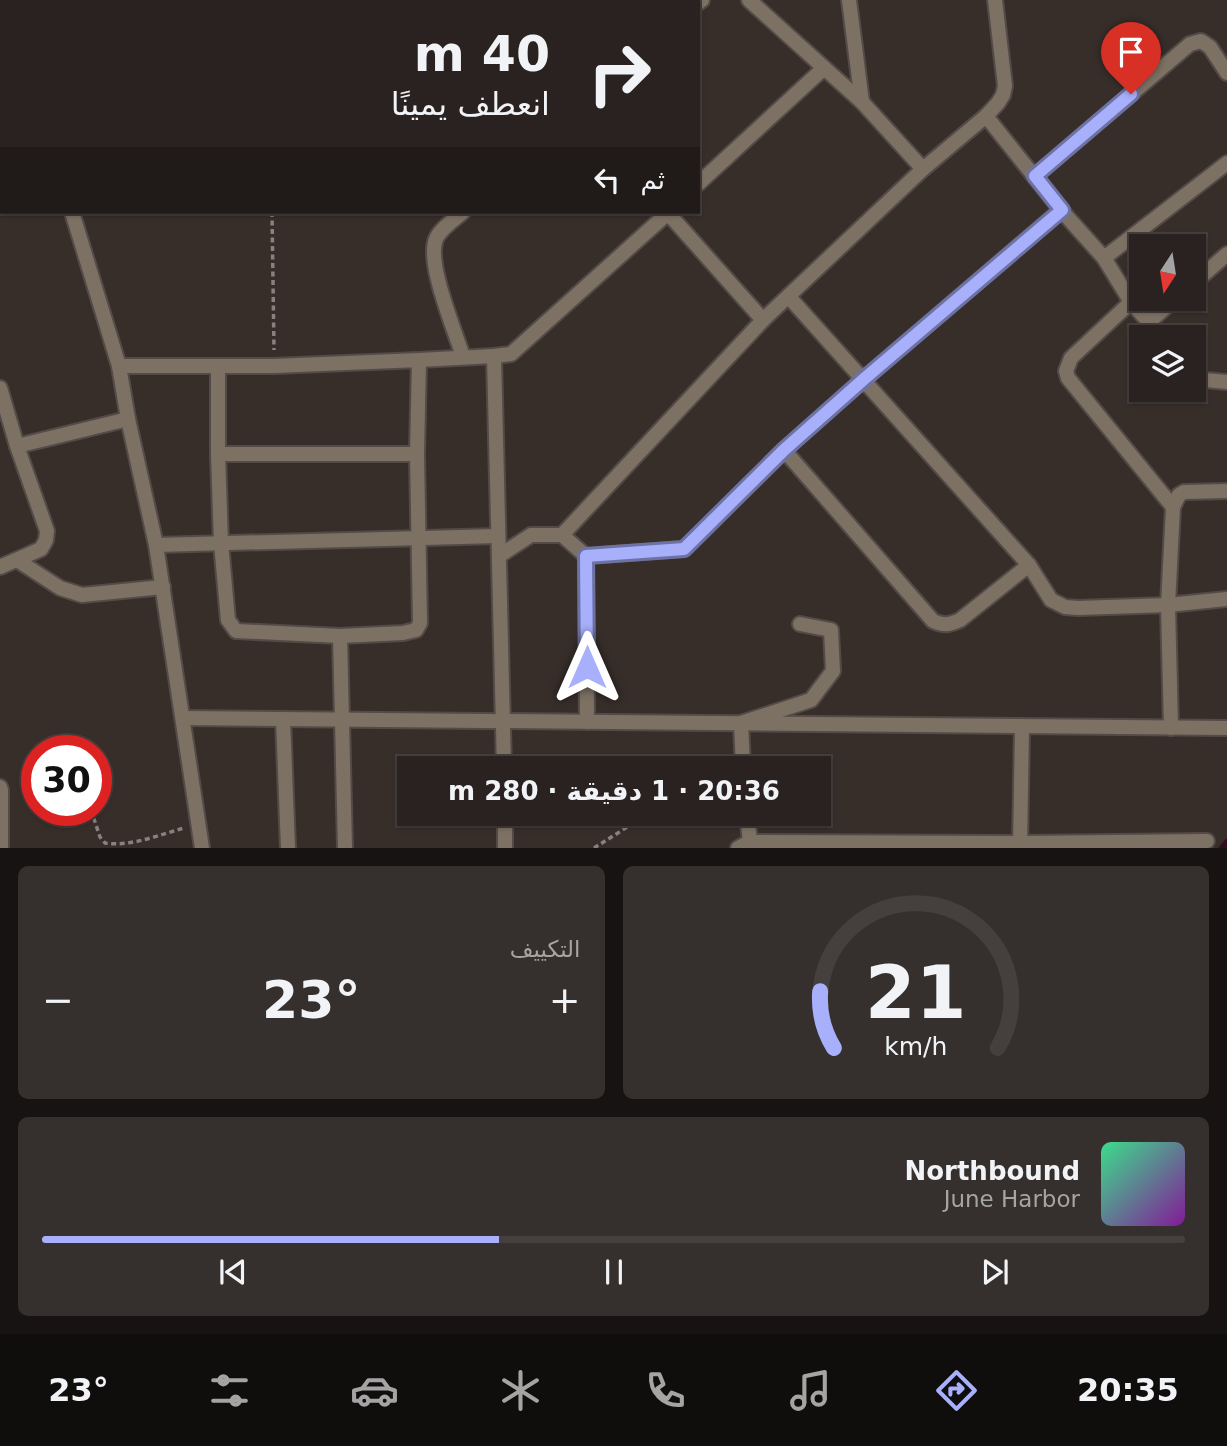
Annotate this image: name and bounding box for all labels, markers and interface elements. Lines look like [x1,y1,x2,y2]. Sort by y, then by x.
pin [1101,22,1161,94]
text: 40 m [414,26,550,83]
icon: right [574,28,665,119]
icon: arrive [1112,33,1150,71]
text: انعطف يمينًا [391,85,550,123]
icon: left [588,161,626,199]
text: ثم [640,165,665,195]
north arrow [1129,234,1206,312]
map controls [1129,234,1206,402]
button: layers [1129,325,1206,402]
position arrow [550,630,624,704]
speed limit sign: 30 [21,735,112,826]
text: 20:36 · 1 دقيقة · 280 m [448,776,780,806]
text: التكييف [510,936,581,962]
text: 21 [865,951,966,1036]
text: 23° [262,970,360,1030]
text: − [42,978,74,1022]
text: + [549,978,581,1022]
text: km/h [884,1032,947,1061]
text: Northbound [905,1156,1080,1186]
text: June Harbor [944,1186,1080,1212]
icon: previous [214,1253,252,1291]
icon: pause [595,1253,633,1291]
icon: next [976,1253,1014,1291]
icon: filters [205,1366,254,1415]
icon: car [350,1366,399,1415]
icon: climate [496,1366,545,1415]
icon: phone [641,1366,690,1415]
icon: music [786,1366,835,1415]
icon: directions [932,1366,981,1415]
text: 23° [48,1371,109,1409]
text: 20:35 [1077,1371,1179,1409]

